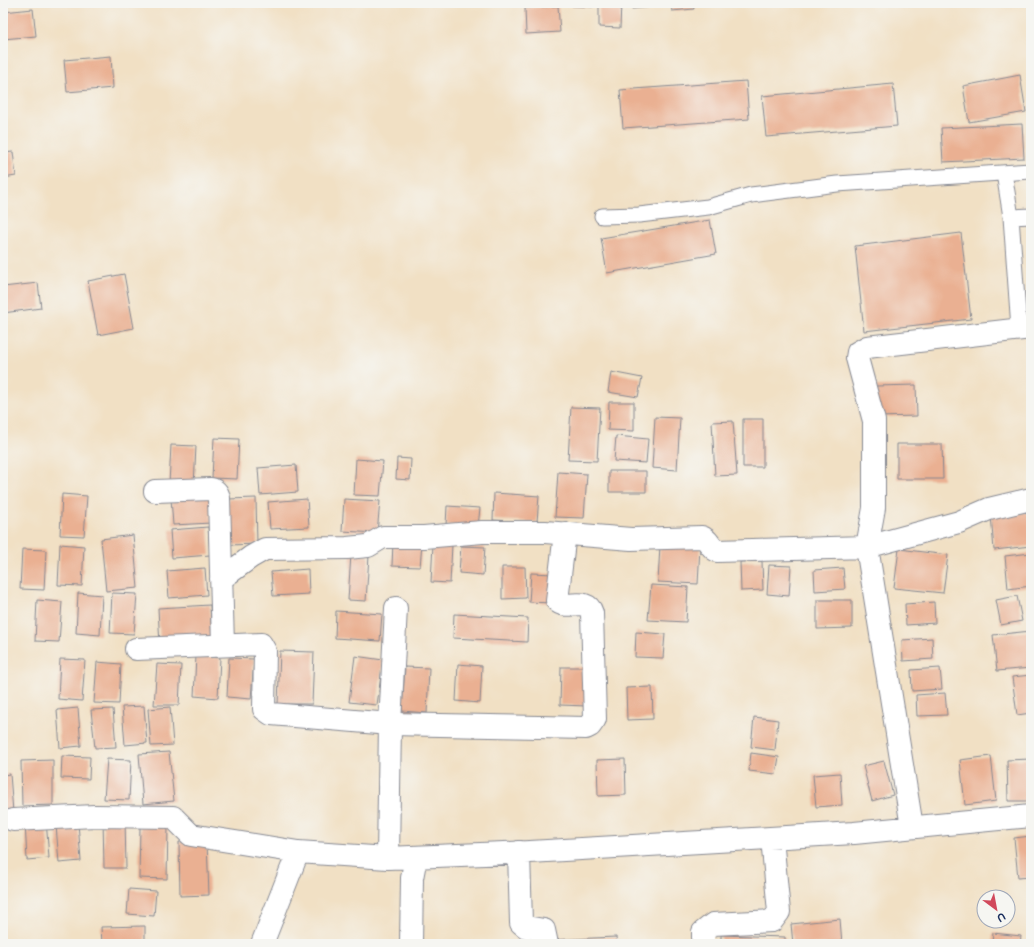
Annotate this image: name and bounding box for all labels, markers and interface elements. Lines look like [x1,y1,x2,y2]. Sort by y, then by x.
north arrow [976,889,1016,929]
text: U [994,909,1008,925]

